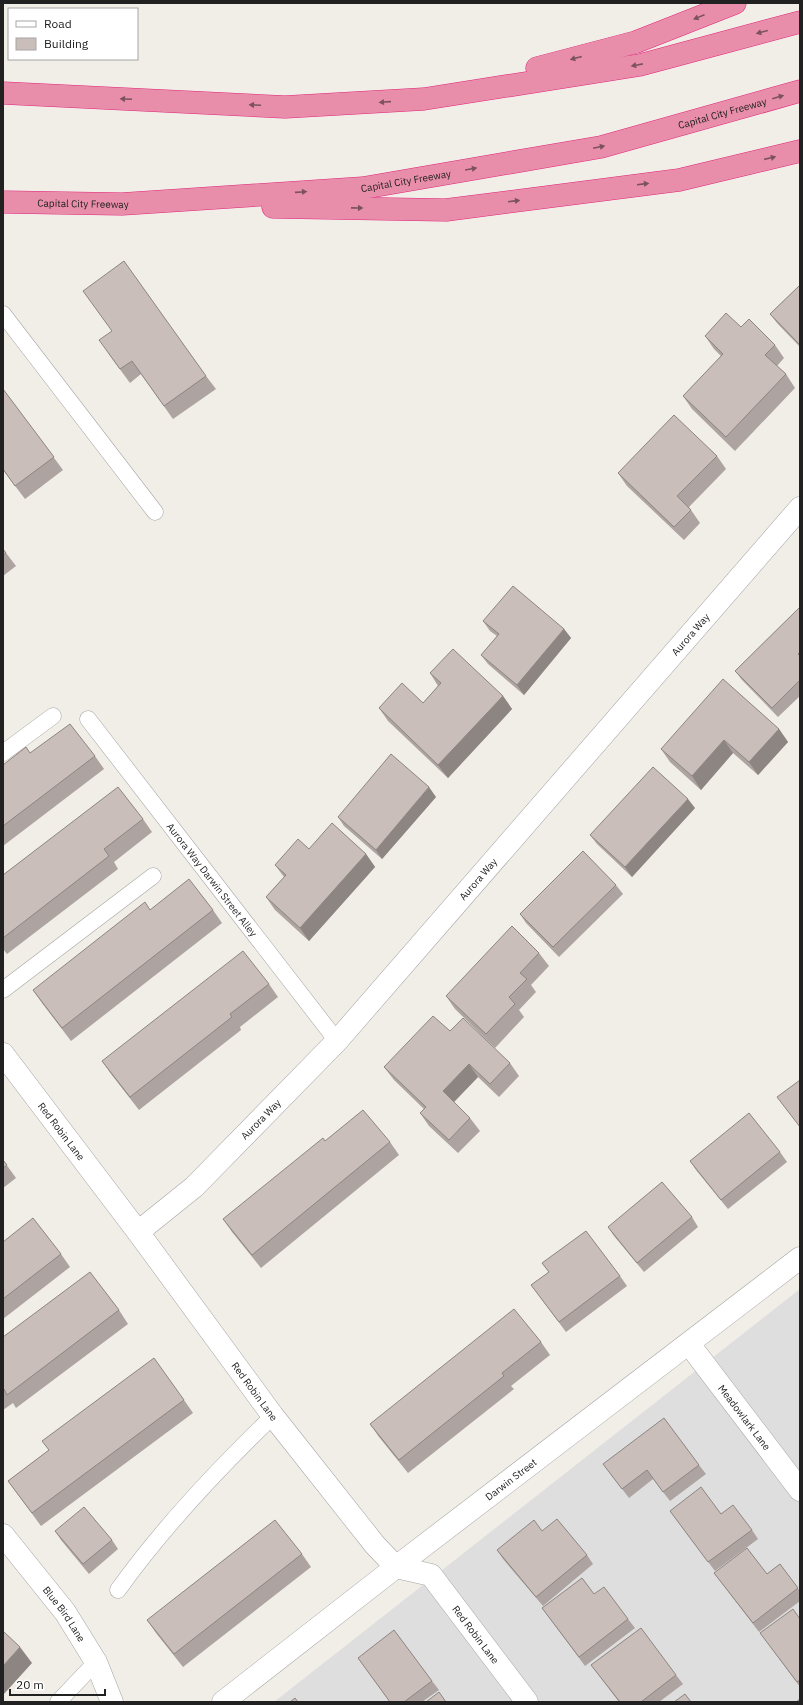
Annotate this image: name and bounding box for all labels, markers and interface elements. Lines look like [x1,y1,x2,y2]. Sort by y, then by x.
legend [8,8,138,60]
one-way arrow [693,15,705,21]
text: Road [44,16,72,31]
one-way arrow [756,29,768,35]
text: Building [44,36,89,51]
one-way arrow [570,55,582,61]
one-way arrow [631,63,643,69]
one-way arrow [772,94,784,100]
street label: Capital City Freeway [677,95,768,132]
one-way arrow [119,96,132,102]
one-way arrow [379,98,391,105]
one-way arrow [249,102,261,109]
one-way arrow [593,144,605,150]
one-way arrow [765,155,777,161]
one-way arrow [465,166,477,172]
street label: Capital City Freeway [360,167,452,195]
one-way arrow [637,181,649,188]
one-way arrow [295,189,307,196]
street label: Capital City Freeway [37,197,129,211]
one-way arrow [508,198,520,204]
one-way arrow [351,205,363,212]
street label: Aurora Way [669,611,713,658]
street label: Aurora Way Darwin Street Alley [164,820,260,939]
street label: Aurora Way [456,855,500,903]
street label: Aurora Way [238,1096,284,1142]
street label: Red Robin Lane [35,1100,88,1164]
street label: Red Robin Lane [229,1360,281,1424]
street label: Meadowlark Lane [715,1382,774,1453]
street label: Darwin Street [483,1455,540,1503]
street label: Blue Bird Lane [40,1584,88,1645]
street label: Red Robin Lane [449,1603,502,1667]
scale bar [10,1671,105,1697]
text: 20 m [16,1677,44,1692]

